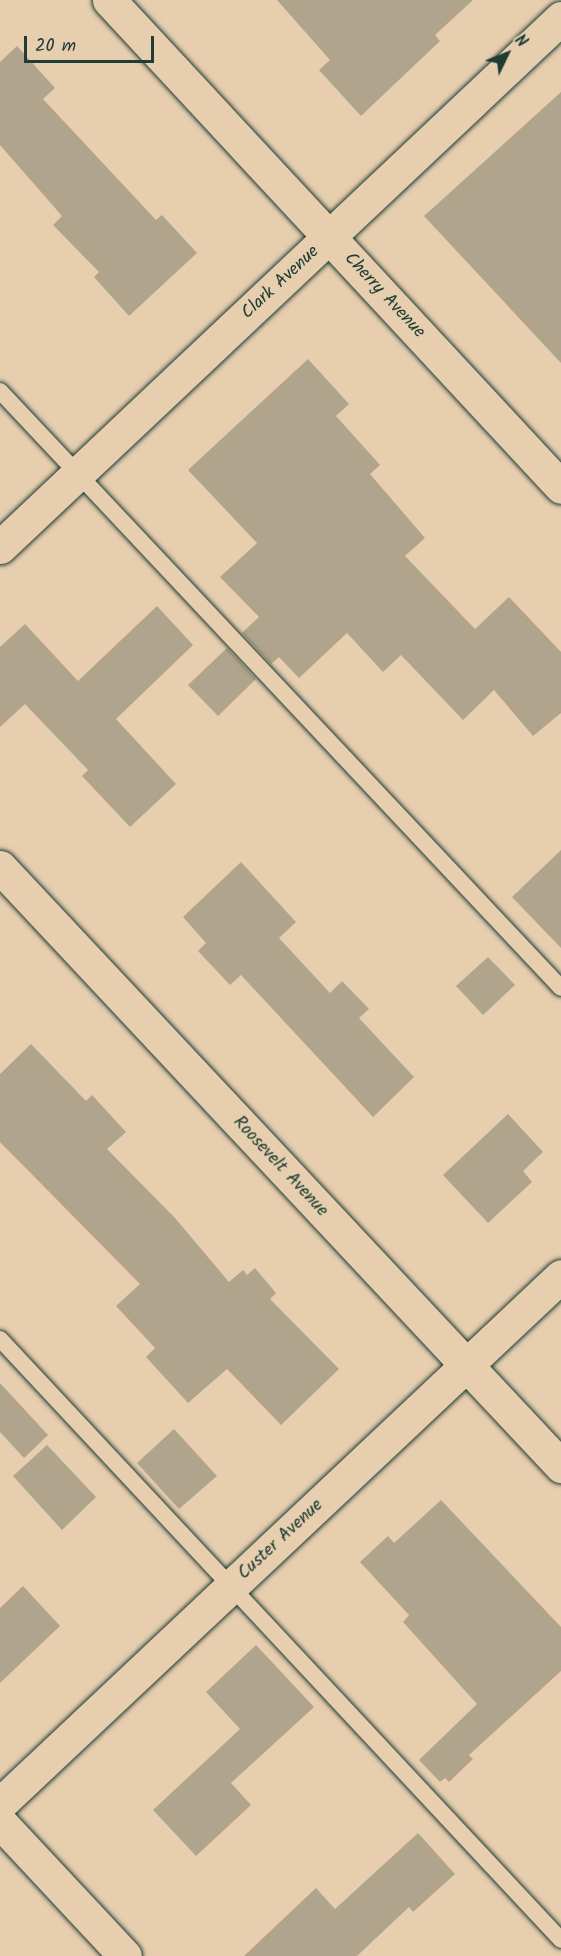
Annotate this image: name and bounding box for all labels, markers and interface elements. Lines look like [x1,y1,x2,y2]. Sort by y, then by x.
scale bar [27,24,158,62]
north arrow [477,24,537,84]
text: N [508,29,533,54]
text: 20 m [35,32,76,61]
street label: Clark Avenue [238,242,324,324]
street label: Cherry Avenue [339,249,429,343]
street label: Roosevelt Avenue [228,1112,332,1222]
street label: Custer Avenue [234,1495,328,1585]

